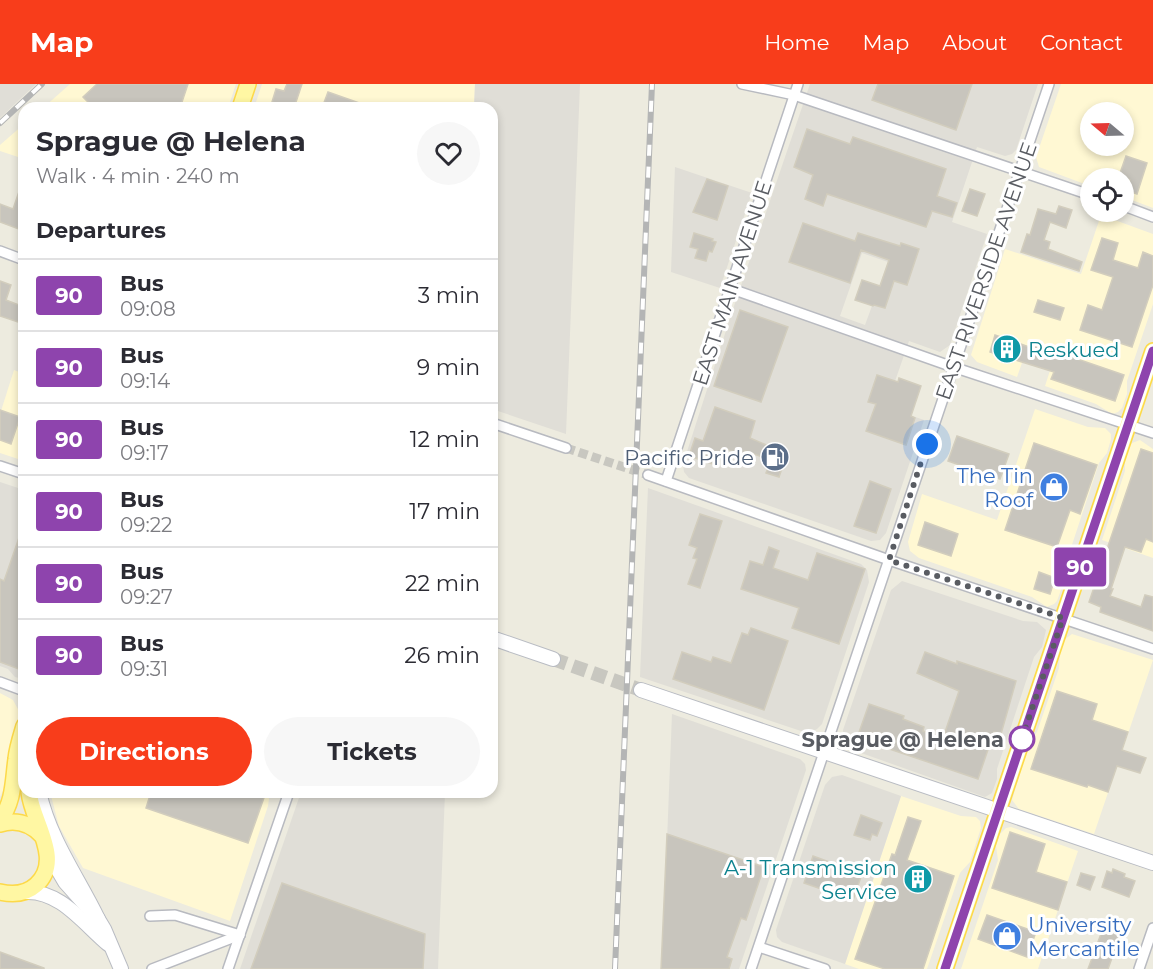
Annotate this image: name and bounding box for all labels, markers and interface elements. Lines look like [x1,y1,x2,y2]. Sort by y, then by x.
text: Map [30,25,93,59]
text: Home [764,30,829,55]
text: Map [862,30,909,55]
text: About [942,30,1007,55]
text: Contact [1040,30,1123,55]
north arrow [1080,102,1134,156]
map controls [1080,102,1134,222]
button: heart [417,122,480,185]
text: Sprague @ Helena [36,124,306,158]
street label: EAST RIVERSIDE AVENUE [930,139,1042,403]
text: Walk · 4 min · 240 m [36,164,240,188]
button: locate [1080,168,1134,222]
street label: EAST MAIN AVENUE [687,177,777,389]
text: Departures [36,217,166,244]
text: Bus [120,270,164,297]
text: 3 min [418,282,480,309]
text: 90 [55,283,83,308]
text: 09:08 [120,297,176,321]
building icon: Reskued [991,333,1023,365]
place label: Reskued [1028,337,1120,362]
text: Bus [120,342,164,369]
text: 9 min [417,354,480,381]
text: 90 [55,355,83,380]
text: 09:14 [120,369,170,393]
text: Bus [120,414,164,441]
text: 12 min [410,426,480,453]
text: 90 [55,427,83,452]
your location [912,429,942,459]
text: 09:17 [120,441,169,465]
fuel station icon: Pacific Pride [759,441,791,473]
place label: Pacific Pride [624,445,754,470]
place label: The Tin Roof [957,463,1034,512]
shop icon: The Tin Roof [1038,471,1070,503]
text: Bus [120,486,164,513]
text: 17 min [409,498,480,525]
text: 90 [55,499,83,524]
text: 09:22 [120,513,172,537]
line badge: 90 [1053,548,1107,586]
text: 90 [1066,555,1094,580]
text: Bus [120,558,164,585]
text: 22 min [405,570,480,597]
text: 90 [55,571,83,596]
text: 09:27 [120,585,173,609]
text: Bus [120,630,164,657]
text: 26 min [404,642,480,669]
text: 90 [55,643,83,668]
text: 09:31 [120,657,168,681]
button: Directions [36,717,252,786]
button: Tickets [264,717,480,786]
marker: Sprague @ Helena [1009,726,1035,752]
place label: Sprague @ Helena [802,727,1004,752]
place label: A-1 Transmission Service [724,855,897,904]
building icon: A-1 Transmission Service [902,863,934,895]
place label: University Mercantile [1028,912,1140,961]
shop icon: University Mercantile [991,920,1023,952]

